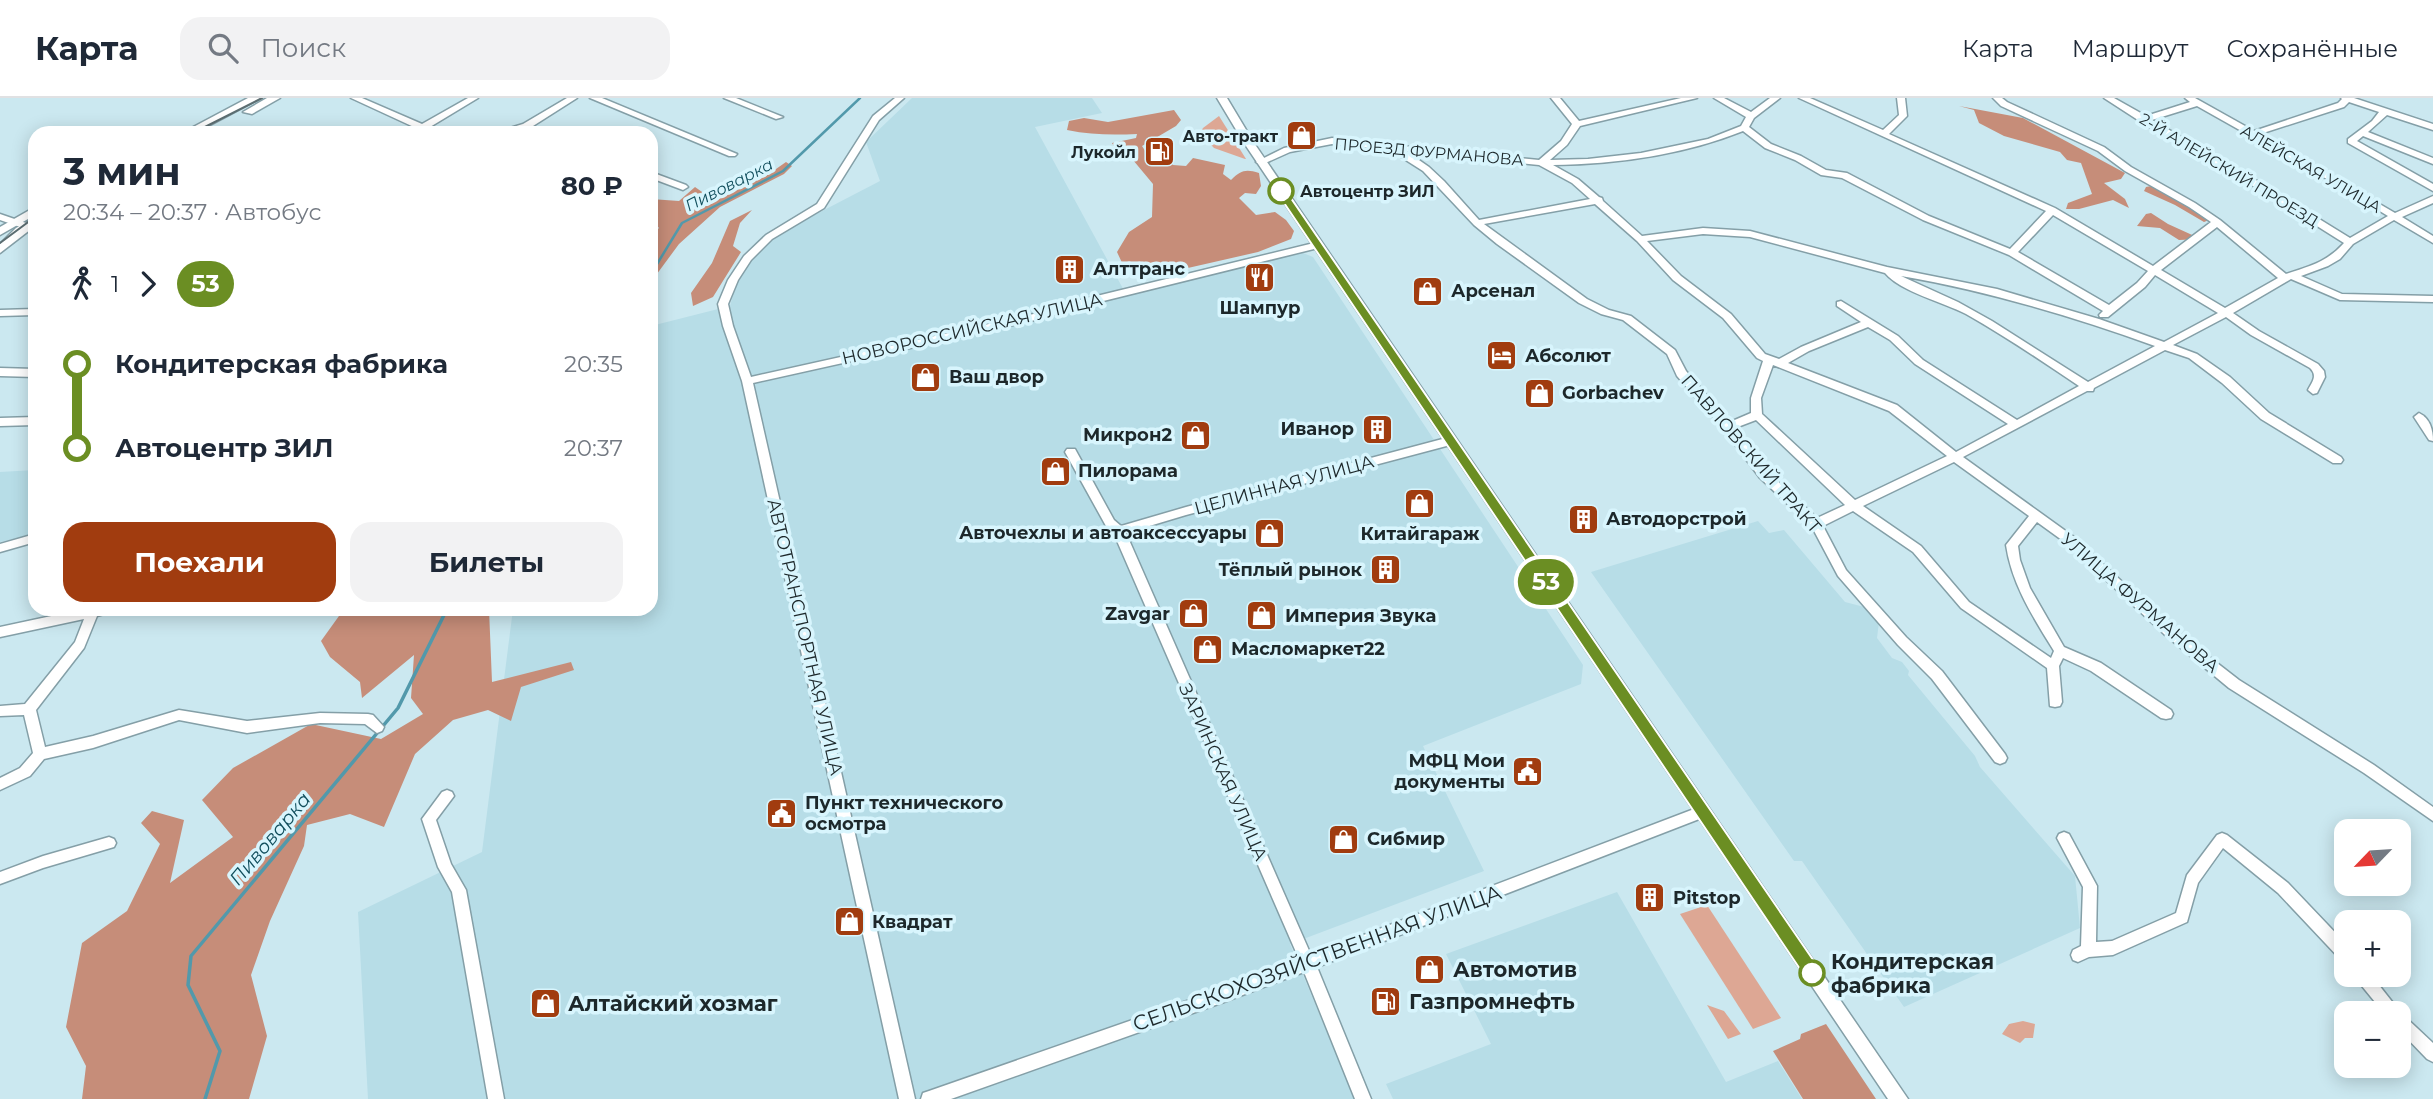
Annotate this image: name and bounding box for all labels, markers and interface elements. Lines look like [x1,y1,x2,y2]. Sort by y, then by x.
search box [180,17,670,80]
text: Карта [35,28,138,68]
icon: search [204,29,242,67]
text: Поиск [260,32,346,64]
text: Карта [1962,34,2034,63]
text: Маршрут [2072,34,2188,63]
text: Сохранённые [2226,34,2398,63]
street label: 2-Й АЛЕЙСКИЙ ПРОЕЗД [2136,109,2322,231]
shop icon: Авто-тракт [1284,119,1318,153]
street label: АЛЕЙСКАЯ УЛИЦА [2237,121,2385,217]
place label: Авто-тракт [1182,127,1278,146]
street label: ПРОЕЗД ФУРМАНОВА [1334,134,1524,170]
fuel station icon: Лукойл [1142,135,1176,169]
place label: Лукойл [1071,143,1136,162]
text: 3 мин [63,148,181,195]
water label: Пивоварка [682,155,776,215]
text: 80 ₽ [561,170,623,202]
marker: Автоцентр ЗИЛ [1268,178,1294,204]
place label: Автоцентр ЗИЛ [1300,182,1435,201]
text: 20:34 – 20:37 · Автобус [63,198,321,226]
building icon: Алттранс [1053,252,1087,286]
place label: Алттранс [1093,258,1185,280]
restaurant icon: Шампур [1243,261,1277,295]
icon: walk [63,265,101,303]
icon: forward [129,265,167,303]
text: 53 [191,269,220,298]
text: 1 [111,270,119,298]
shop icon: Арсенал [1411,274,1445,308]
place label: Арсенал [1451,280,1535,302]
street label: НОВОРОССИЙСКАЯ УЛИЦА [840,288,1105,370]
place label: Шампур [1219,297,1301,319]
hotel icon: Абсолют [1485,339,1519,373]
place label: Абсолют [1525,345,1611,367]
text: Кондитерская фабрика [115,348,448,380]
text: 20:35 [564,350,623,378]
shop icon: Ваш двор [909,360,943,394]
place label: Ваш двор [949,366,1044,388]
street label: ПАВЛОВСКИЙ ТРАКТ [1676,370,1826,538]
shop icon: Gorbachev [1522,376,1556,410]
place label: Gorbachev [1562,382,1664,404]
building icon: Иванор [1360,412,1394,446]
shop icon: Микрон2 [1178,418,1212,452]
place label: Иванор [1280,418,1354,440]
place label: Микрон2 [1083,424,1172,446]
text: Автоцентр ЗИЛ [115,432,334,464]
text: 20:37 [564,434,623,462]
street label: ЦЕЛИННАЯ УЛИЦА [1192,450,1377,520]
shop icon: Пилорама [1038,454,1072,488]
place label: Пилорама [1078,460,1178,482]
shop icon: Китайгараж [1403,487,1437,521]
street label: АВТОТРАНСПОРТНАЯ УЛИЦА [762,497,848,778]
building icon: Автодорстрой [1566,502,1600,536]
place label: Автодорстрой [1606,508,1747,530]
shop icon: Авточехлы и автоаксессуары [1253,516,1287,550]
button: Поехали [63,522,336,602]
button: Билеты [350,522,623,602]
place label: Авточехлы и автоаксессуары [959,522,1247,544]
place label: Китайгараж [1361,523,1480,545]
street label: УЛИЦА ФУРМАНОВА [2057,528,2224,678]
building icon: Тёплый рынок [1368,553,1402,587]
place label: Тёплый рынок [1219,559,1362,581]
line badge: 53 [1514,559,1578,605]
text: 53 [1532,567,1560,596]
shop icon: Zavgar [1176,597,1210,631]
shop icon: Империя Звука [1245,599,1279,633]
place label: Zavgar [1105,603,1170,625]
place label: Империя Звука [1285,605,1436,627]
shop icon: Масломаркет22 [1191,632,1225,666]
place label: Масломаркет22 [1231,638,1385,660]
street label: ЗАРИНСКАЯ УЛИЦА [1174,680,1272,864]
place label: МФЦ Мои документы [1395,750,1505,793]
public building icon: МФЦ Мои документы [1511,754,1545,788]
water label: Пивоварка [225,788,315,890]
place label: Пункт технического осмотра [805,792,1003,835]
public building icon: Пункт технического осмотра [765,796,799,830]
north arrow [2334,819,2412,896]
map controls [2334,819,2411,1078]
shop icon: Сибмир [1327,822,1361,856]
place label: Сибмир [1367,828,1445,850]
street label: СЕЛЬСКОХОЗЯЙСТВЕННАЯ УЛИЦА [1129,879,1505,1037]
building icon: Pitstop [1633,881,1667,915]
place label: Pitstop [1673,887,1741,909]
shop icon: Квадрат [832,905,866,939]
button: + [2334,910,2411,987]
place label: Квадрат [872,911,953,933]
place label: Кондитерская фабрика [1831,949,1994,998]
shop icon: Автомотив [1413,952,1447,986]
place label: Автомотив [1453,957,1577,982]
marker: Кондитерская фабрика [1799,960,1825,986]
fuel station icon: Газпромнефть [1369,984,1403,1018]
shop icon: Алтайский хозмаг [528,986,562,1020]
place label: Газпромнефть [1409,989,1575,1014]
place label: Алтайский хозмаг [568,991,778,1016]
button: − [2334,1001,2411,1078]

